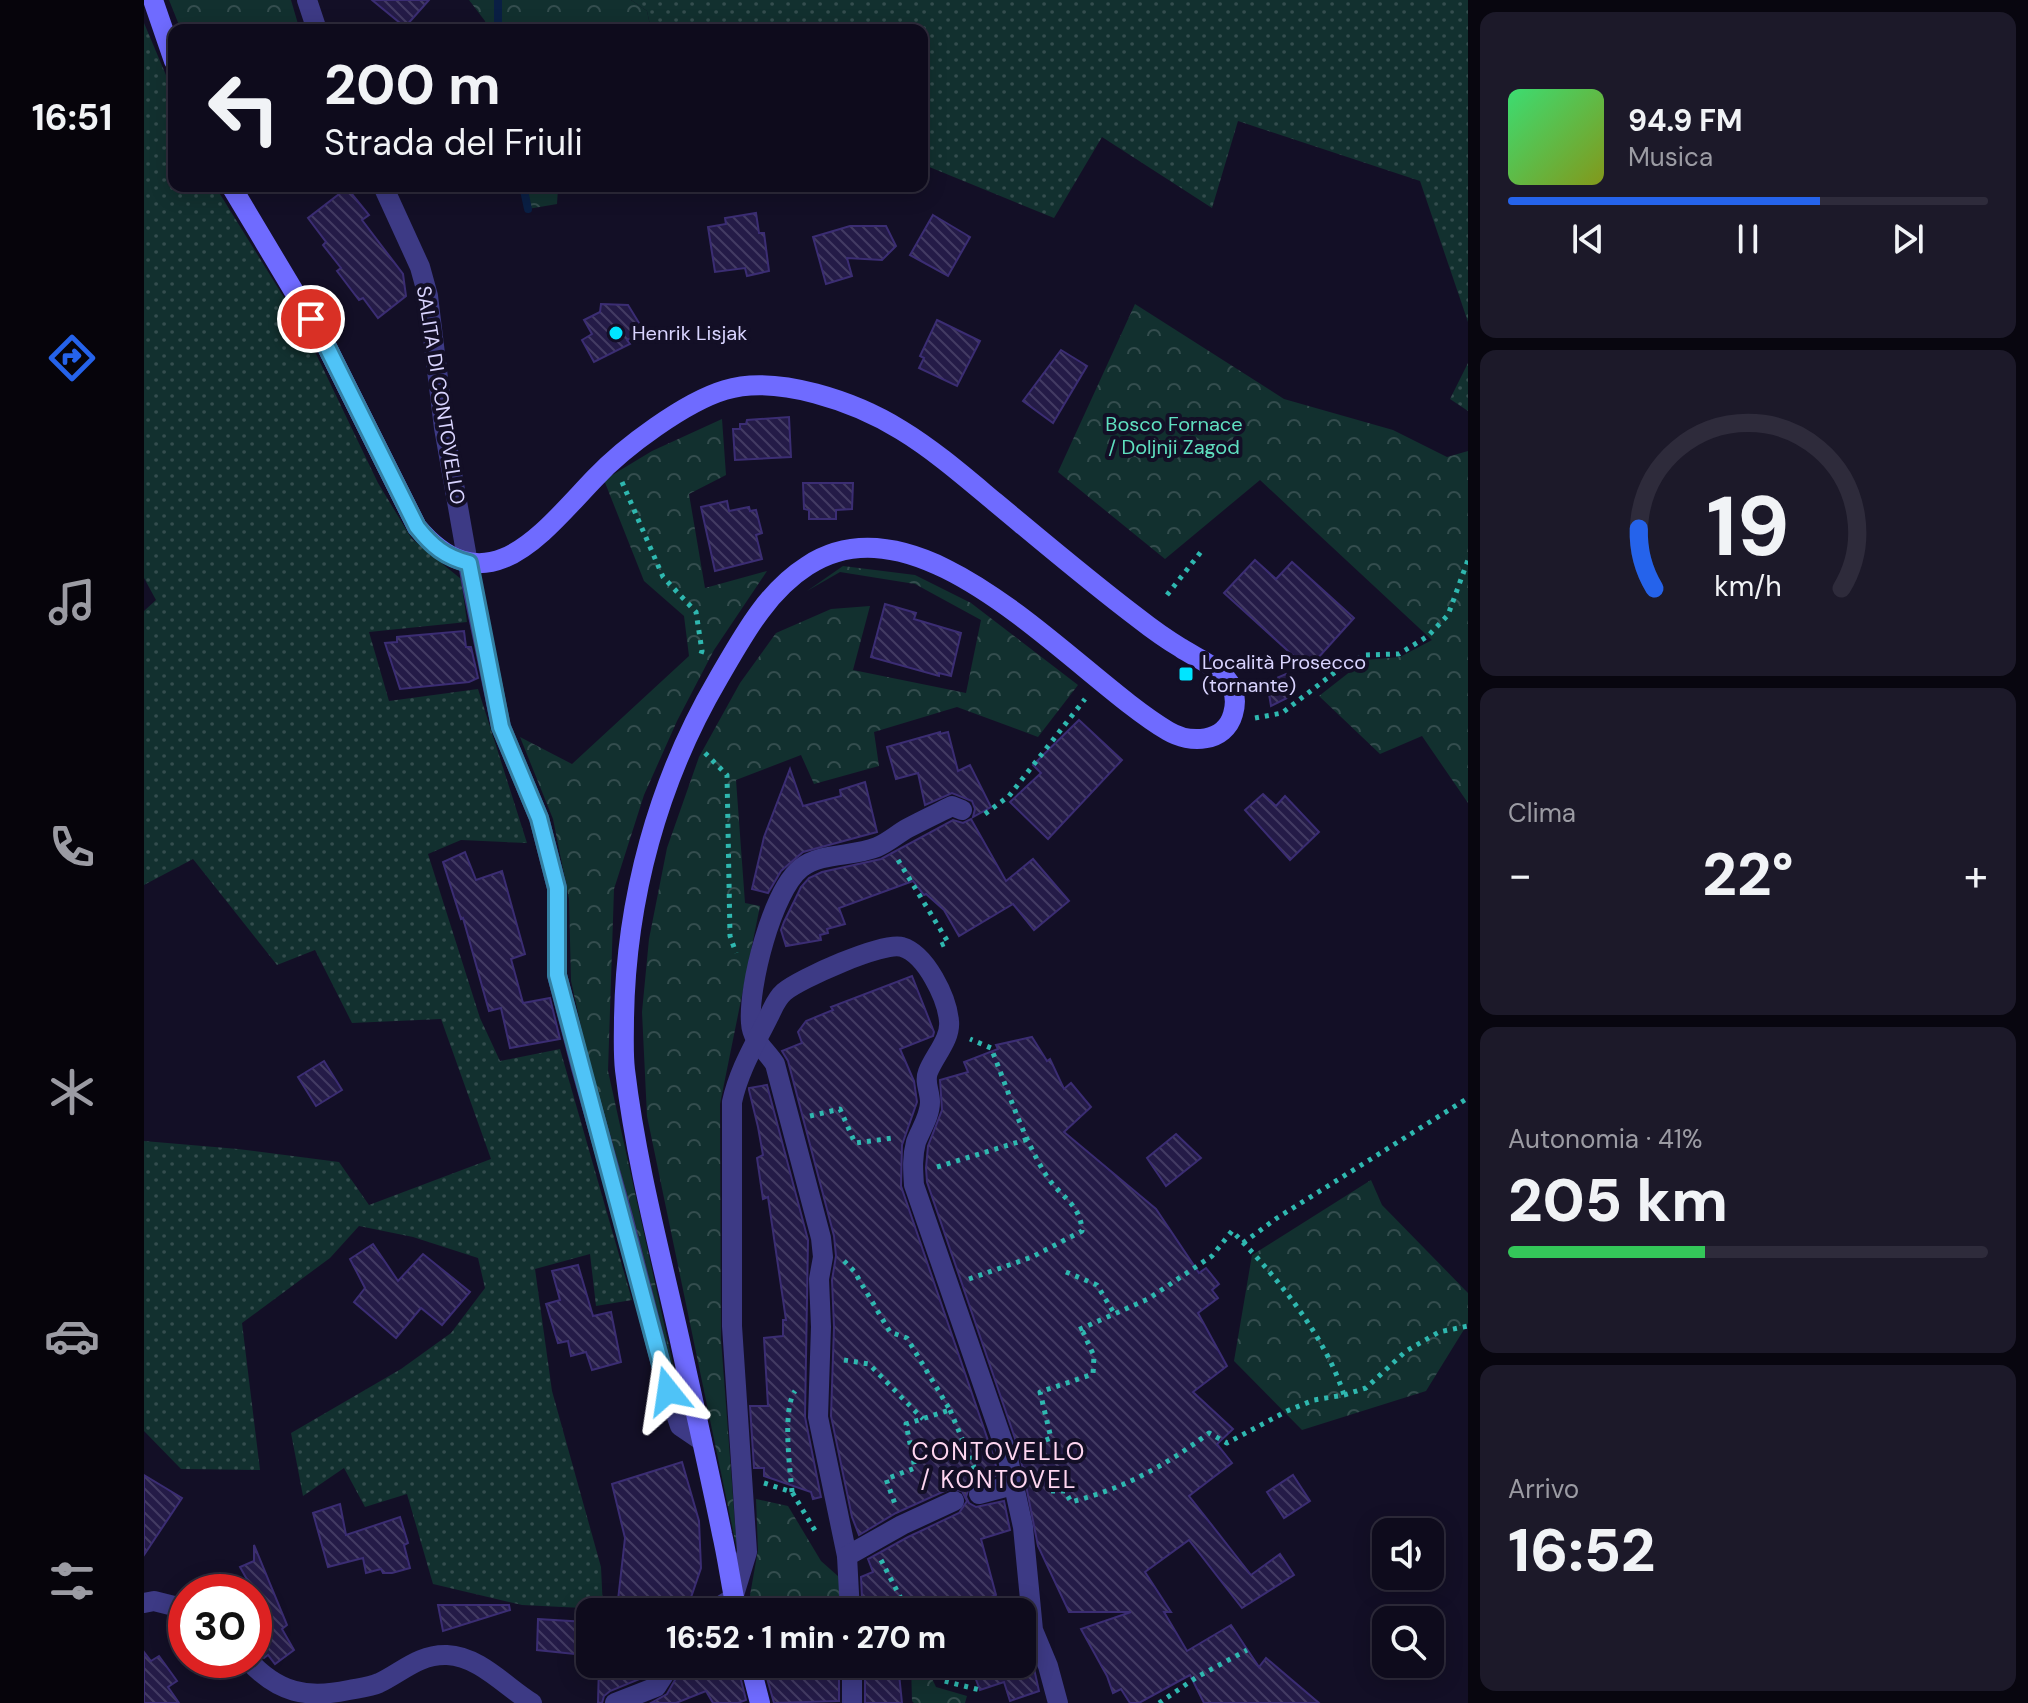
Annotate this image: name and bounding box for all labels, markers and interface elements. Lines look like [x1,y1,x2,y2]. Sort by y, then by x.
text: 200 m [324,48,501,121]
icon: left [192,56,296,160]
text: 16:51 [32,94,112,141]
text: 94.9 FM [1628,101,1743,140]
text: Strada del Friuli [324,119,583,166]
text: Musica [1628,140,1713,174]
icon: previous [1566,217,1610,261]
icon: pause [1726,217,1770,261]
icon: next [1886,217,1930,261]
street label: SALITA DI CONTOVELLO [411,284,471,506]
pin [277,285,345,353]
icon: arrive [289,297,333,341]
place label: Henrik Lisjak [632,320,747,346]
marker: Henrik Lisjak [607,324,625,342]
icon: directions [44,330,100,386]
park label: Bosco Fornace / Doljnji Zagod [1105,411,1243,460]
text: 19 [1706,472,1790,581]
text: km/h [1714,568,1782,605]
icon: music [44,574,100,630]
place label: Località Prosecco (tornante) [1202,649,1366,698]
marker: Località Prosecco (tornante) [1177,665,1195,683]
text: Clima [1508,796,1576,830]
icon: phone [44,819,100,875]
text: 22° [1702,835,1794,914]
text: − [1508,846,1532,904]
text: + [1964,846,1988,904]
icon: climate [44,1064,100,1120]
text: Autonomia · 41% [1508,1122,1702,1156]
text: 205 km [1508,1161,1728,1240]
icon: car [44,1308,100,1364]
position arrow [626,1349,710,1433]
district label: CONTOVELLO / KONTOVEL [912,1436,1086,1495]
text: Arrivo [1508,1472,1579,1506]
text: 16:52 [1508,1511,1656,1590]
map controls [1372,1518,1444,1678]
button: sound [1372,1518,1444,1590]
icon: filters [44,1553,100,1609]
speed limit sign: 30 [168,1574,272,1678]
button: search [1372,1606,1444,1678]
text: 16:52 · 1 min · 270 m [666,1618,946,1657]

